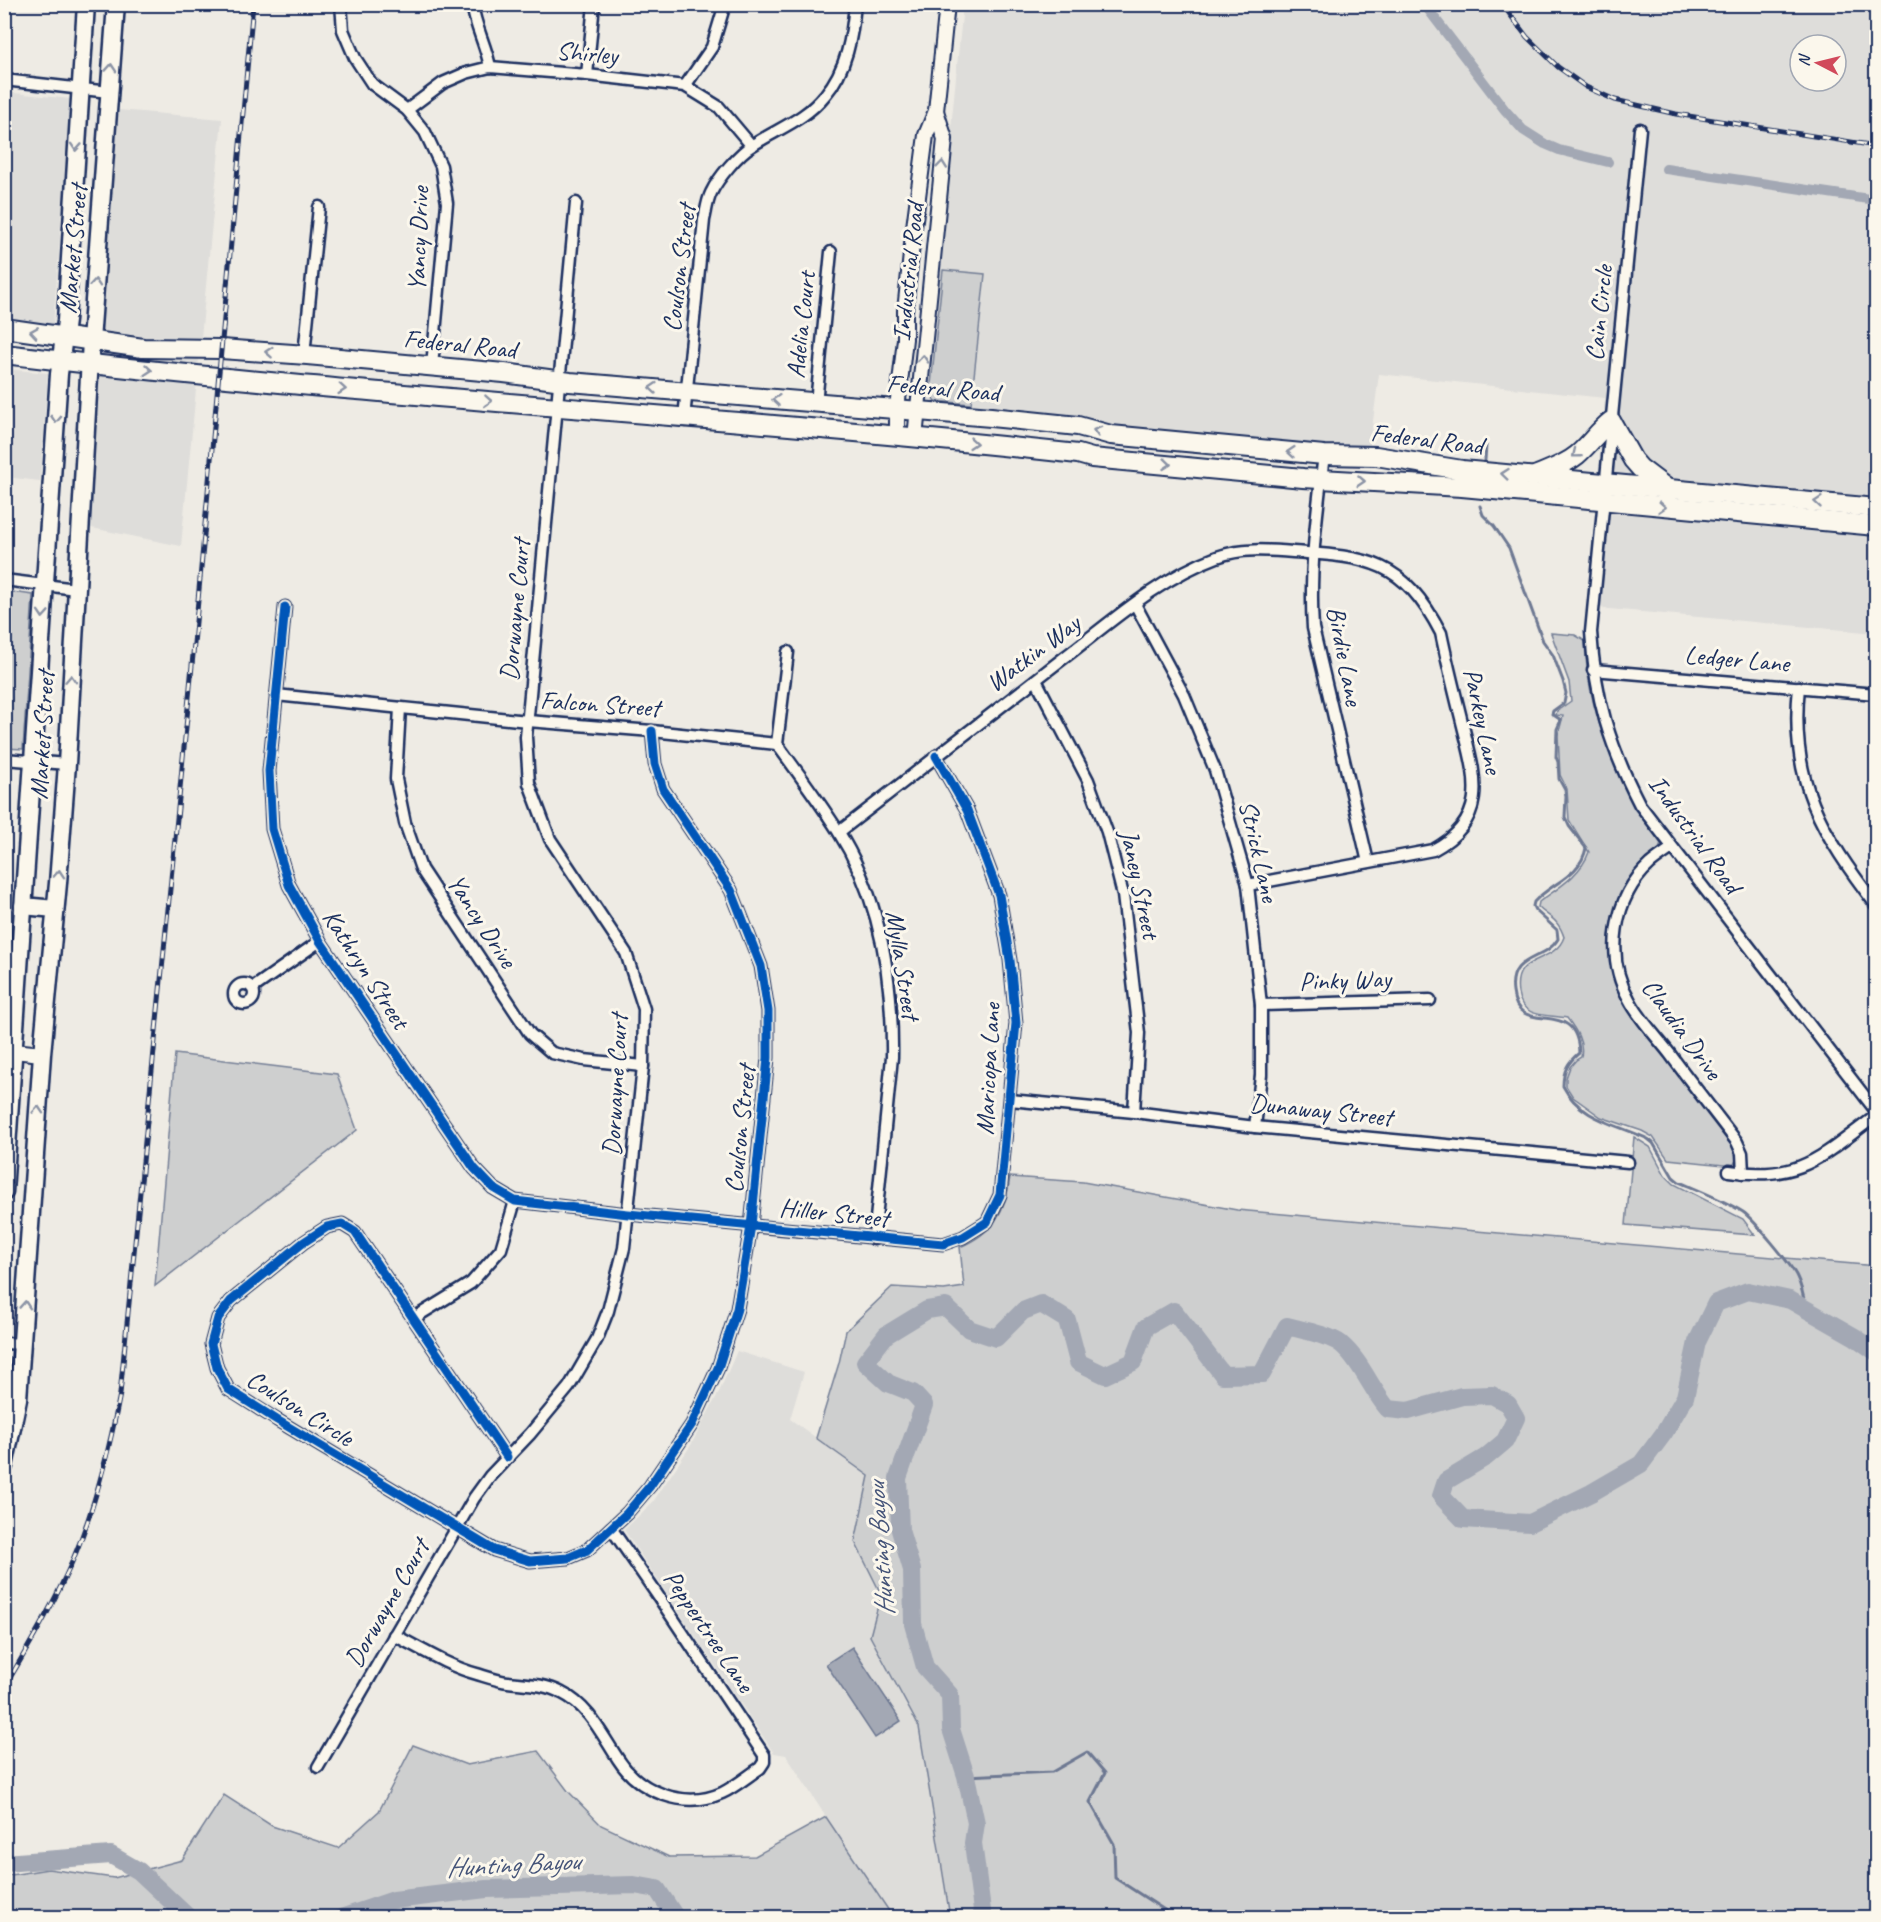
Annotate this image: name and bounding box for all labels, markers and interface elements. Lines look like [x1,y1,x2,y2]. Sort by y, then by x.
north arrow [1788,33,1848,93]
street label: Shirley [555,34,621,72]
text: N [1794,52,1815,67]
one-way arrow [105,63,118,72]
one-way arrow [70,142,83,151]
one-way arrow [935,160,948,169]
street label: Market Street [51,180,95,315]
street label: Yancy Drive [400,184,436,292]
street label: Industrial Road [884,198,932,342]
street label: Coulson Street [655,199,704,334]
street label: Cain Circle [1578,261,1621,362]
street label: Adelia Court [779,268,823,380]
one-way arrow [89,279,102,288]
street label: Federal Road [402,322,522,367]
one-way arrow [29,326,39,339]
one-way arrow [265,346,274,359]
one-way arrow [916,354,929,363]
one-way arrow [143,363,152,376]
street label: Federal Road [885,367,1004,410]
one-way arrow [337,382,346,395]
one-way arrow [648,382,657,395]
one-way arrow [771,393,780,406]
one-way arrow [484,394,493,407]
one-way arrow [50,415,63,424]
street label: Federal Road [1369,416,1489,463]
one-way arrow [1092,426,1103,438]
one-way arrow [969,436,978,449]
one-way arrow [1286,445,1295,458]
one-way arrow [1572,447,1583,458]
one-way arrow [1162,457,1171,470]
one-way arrow [1501,468,1510,481]
one-way arrow [1356,474,1365,487]
one-way arrow [1814,496,1823,509]
one-way arrow [1657,500,1666,513]
street label: Dorwayne Court [492,534,538,682]
street label: Birdie Lane [1319,604,1371,710]
street label: Watkin Way [979,606,1088,699]
one-way arrow [37,609,50,618]
street label: Ledger Lane [1683,638,1793,680]
street label: Parkey Lane [1456,665,1511,779]
street label: Market Street [22,666,62,800]
one-way arrow [65,675,78,684]
street label: Falcon Street [539,683,664,725]
street label: Industrial Road [1641,768,1751,903]
street label: Strick Lane [1231,797,1287,906]
street label: Janey Street [1112,825,1168,944]
street label: Yancy Drive [440,868,525,975]
one-way arrow [52,869,65,878]
street label: Kathryn Street [315,903,418,1037]
street label: Mylla Street [878,908,928,1025]
street label: Pinky Way [1299,962,1393,998]
street label: Claudia Drive [1634,972,1731,1087]
street label: Maricopa Lane [968,1001,1008,1136]
street label: Dorwayne Court [595,1010,635,1157]
street label: Coulson Street [717,1060,763,1194]
street label: Dunaway Street [1248,1086,1397,1134]
one-way arrow [31,1106,44,1115]
street label: Hiller Street [778,1191,893,1235]
one-way arrow [18,1300,31,1309]
street label: Coulson Circle [240,1362,361,1455]
water label: Hunting Bayou [858,1477,902,1617]
street label: Dorwayne Court [337,1530,438,1673]
street label: Peppertree Lane [656,1564,763,1700]
water label: Hunting Bayou [445,1843,585,1884]

